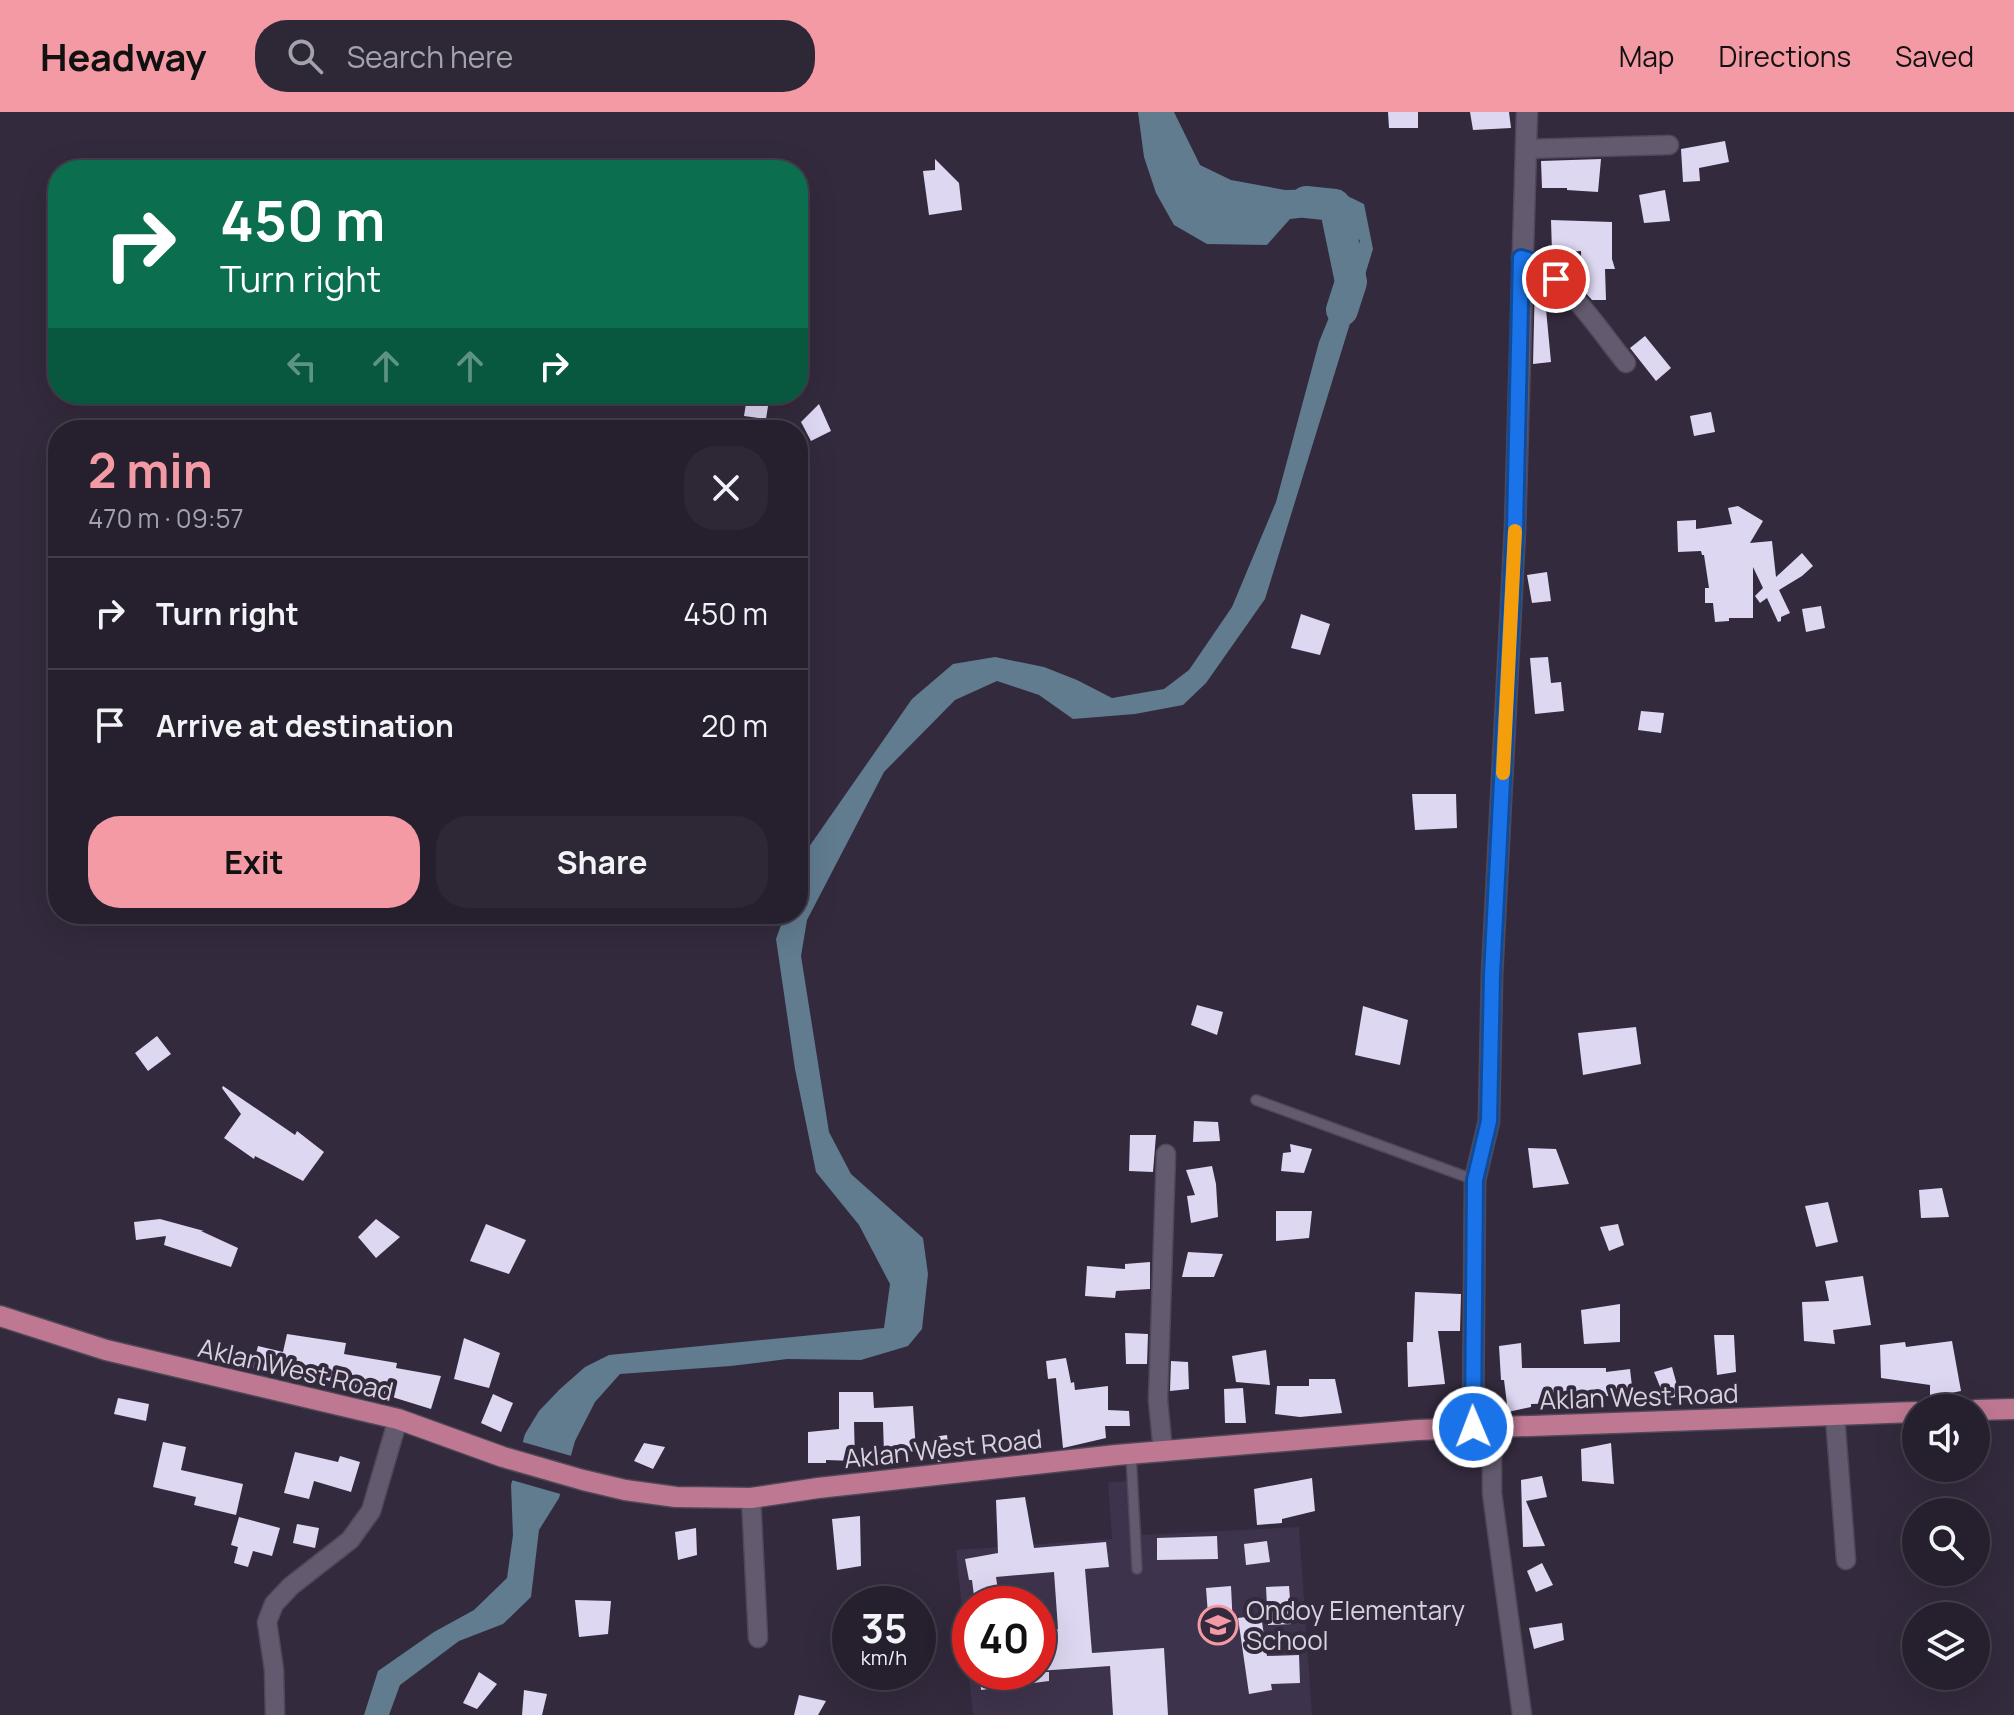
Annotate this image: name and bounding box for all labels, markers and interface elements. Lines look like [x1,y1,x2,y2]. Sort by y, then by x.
search box [255,20,815,92]
text: Headway [40,30,207,82]
icon: search [283,34,327,78]
text: Search here [347,36,513,77]
text: Map [1619,37,1674,75]
text: Directions [1718,37,1851,75]
text: Saved [1895,37,1974,75]
text: 450 m [220,181,385,258]
icon: right [88,192,192,296]
pin [1522,245,1590,313]
text: Turn right [220,254,381,303]
icon: arrive [1534,257,1578,301]
icon: left [280,344,324,388]
icon: ahead [364,344,408,388]
icon: ahead [448,344,492,388]
icon: right [532,344,576,388]
text: 2 min [88,437,213,502]
button: close [684,446,768,530]
text: 470 m · 09:57 [88,500,244,536]
icon: right [88,591,132,635]
text: Turn right [156,593,299,634]
text: 450 m [683,593,768,634]
icon: arrive [88,703,132,747]
text: Arrive at destination [156,705,454,746]
text: 20 m [701,705,768,746]
button: Exit [88,816,420,908]
button: Share [436,816,768,908]
street label: Aklan West Road [195,1329,397,1409]
street label: Aklan West Road [1539,1375,1739,1417]
position arrow [1431,1385,1515,1469]
map controls [1902,1394,1990,1690]
button: sound [1902,1394,1990,1482]
street label: Aklan West Road [842,1420,1044,1476]
button: search [1902,1498,1990,1586]
speed limit sign: 40 [952,1586,1056,1690]
place label: Ondoy Elementary School [1246,1592,1465,1658]
text: 35 [861,1600,907,1655]
button: layers [1902,1602,1990,1690]
school or university icon: Ondoy Elementary School [1197,1604,1239,1646]
text: km/h [861,1644,907,1671]

